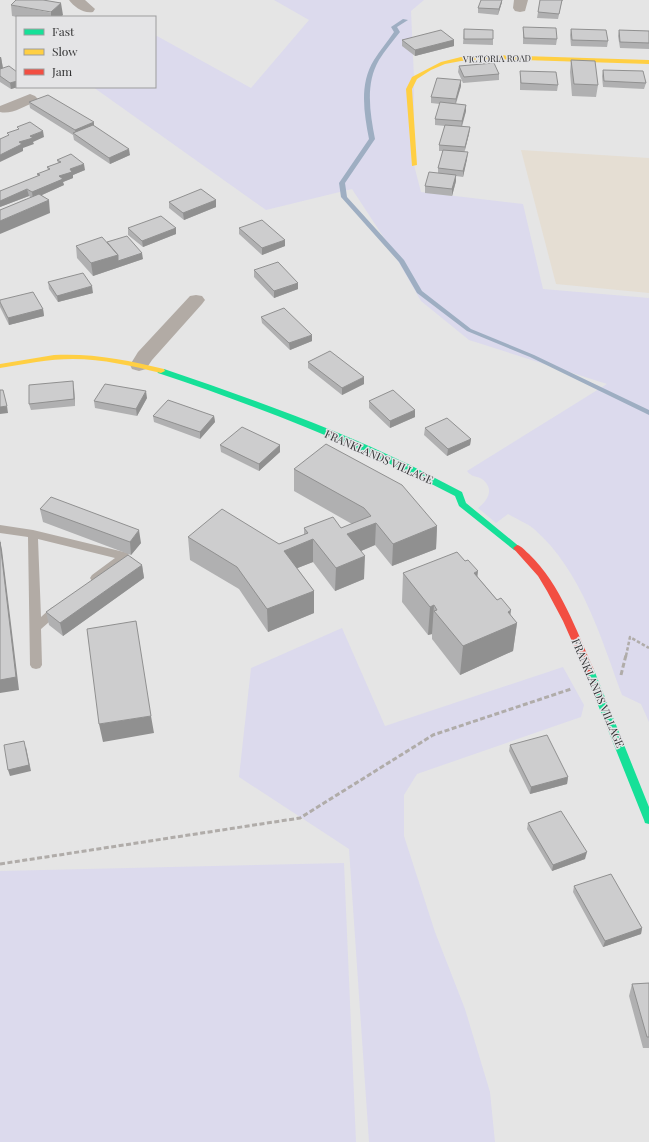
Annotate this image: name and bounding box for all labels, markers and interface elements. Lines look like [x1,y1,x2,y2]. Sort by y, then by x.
legend [16,16,156,88]
text: Fast [52,23,75,39]
text: Slow [52,43,78,59]
street label: VICTORIA ROAD [462,51,532,65]
text: Jam [51,63,73,79]
street label: FRANKLANDS VILLAGE [323,426,436,487]
street label: FRANKLANDS VILLAGE [569,636,628,750]

